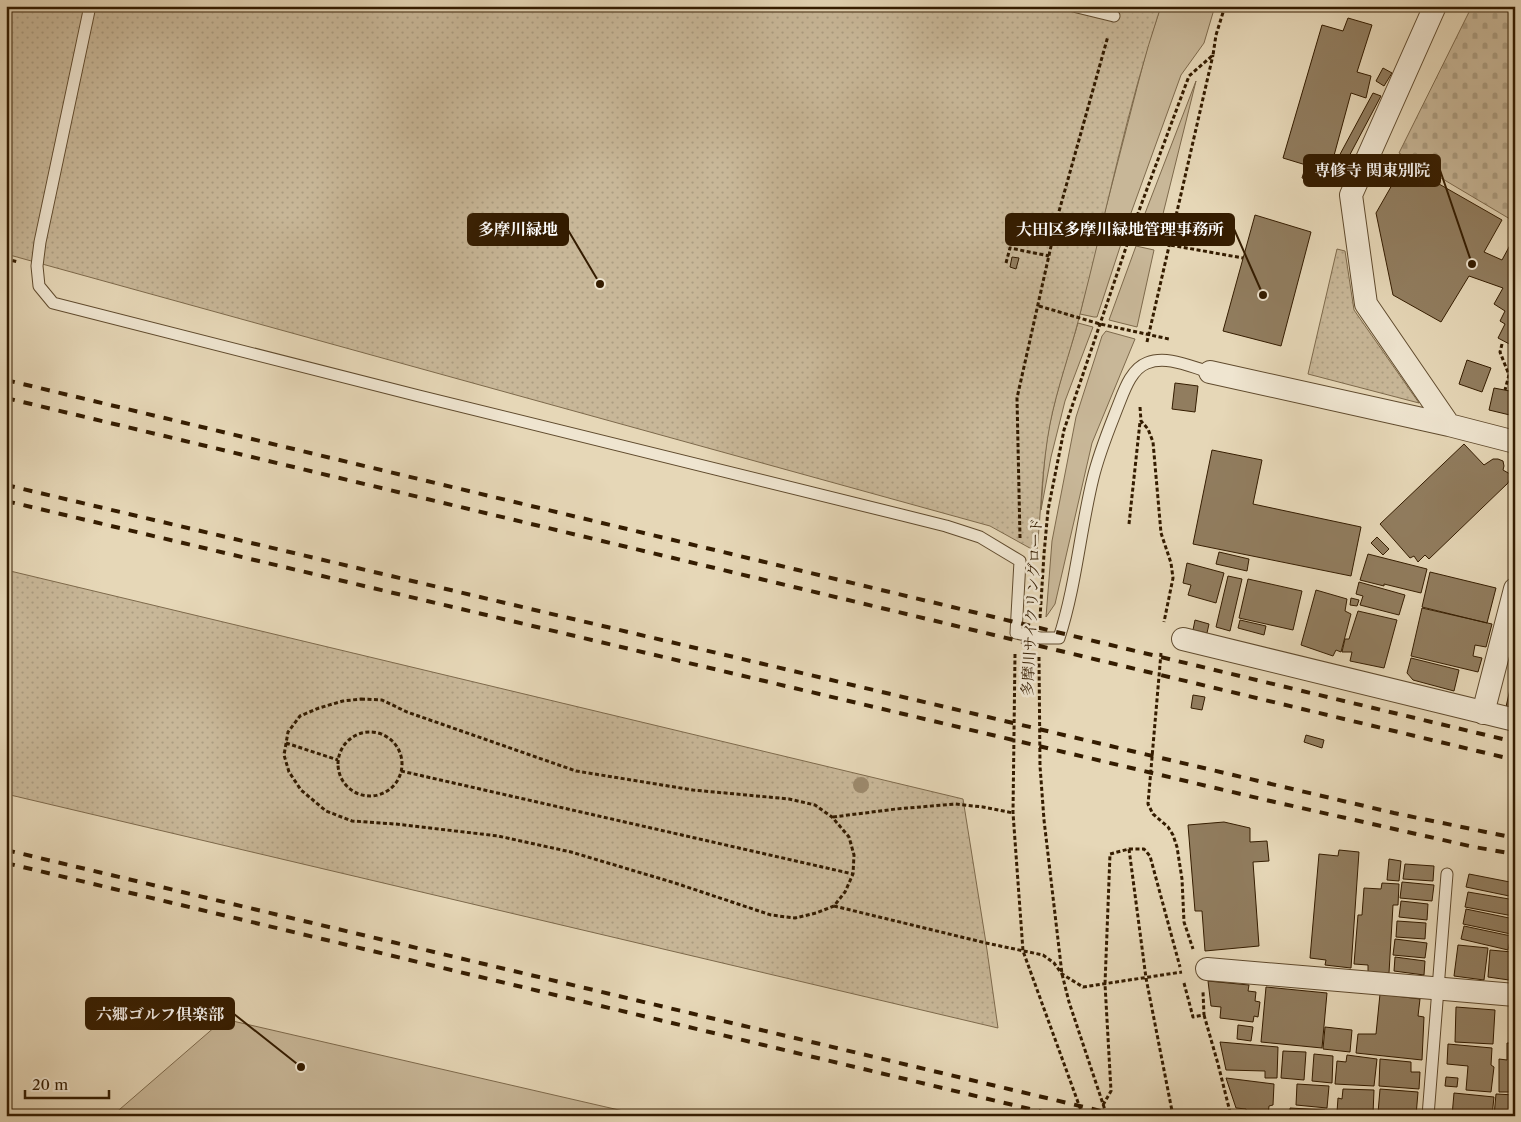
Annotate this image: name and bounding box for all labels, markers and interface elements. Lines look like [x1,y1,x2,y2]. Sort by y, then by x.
callout: 専修寺 関東別院 [1304,155,1440,186]
text: 専修寺 関東別院 [1314,160,1430,180]
callout: 多摩川緑地 [468,214,568,245]
callout: 大田区多摩川緑地管理事務所 [1006,214,1234,245]
text: 多摩川緑地 [478,219,558,239]
text: 大田区多摩川緑地管理事務所 [1016,219,1224,239]
street label: 多摩川サイクリングロード [1017,517,1046,697]
callout: 六郷ゴルフ倶楽部 [86,998,234,1029]
text: 六郷ゴルフ倶楽部 [96,1004,225,1024]
scale bar [25,1067,109,1099]
text: 20 m [32,1075,68,1094]

